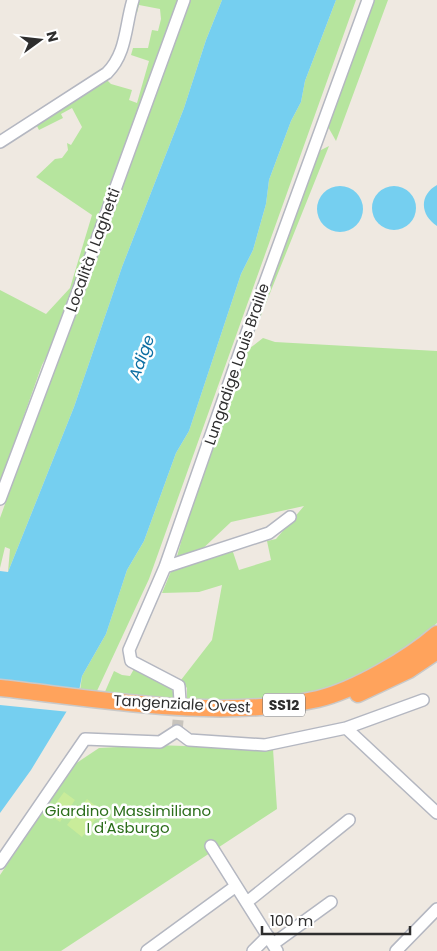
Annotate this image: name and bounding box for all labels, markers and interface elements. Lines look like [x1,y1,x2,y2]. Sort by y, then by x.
north arrow [15,15,65,65]
text: N [42,29,64,44]
street label: Località I Laghetti [60,185,125,315]
street label: Lungadige Louis Braille [199,280,274,448]
water label: Adige [122,331,160,384]
street label: Tangenziale Ovest [113,689,251,718]
road number: SS12 [263,694,305,716]
park label: Giardino Massimiliano I d'Asburgo [45,800,211,838]
scale bar [262,904,410,936]
text: 100 m [270,910,313,931]

